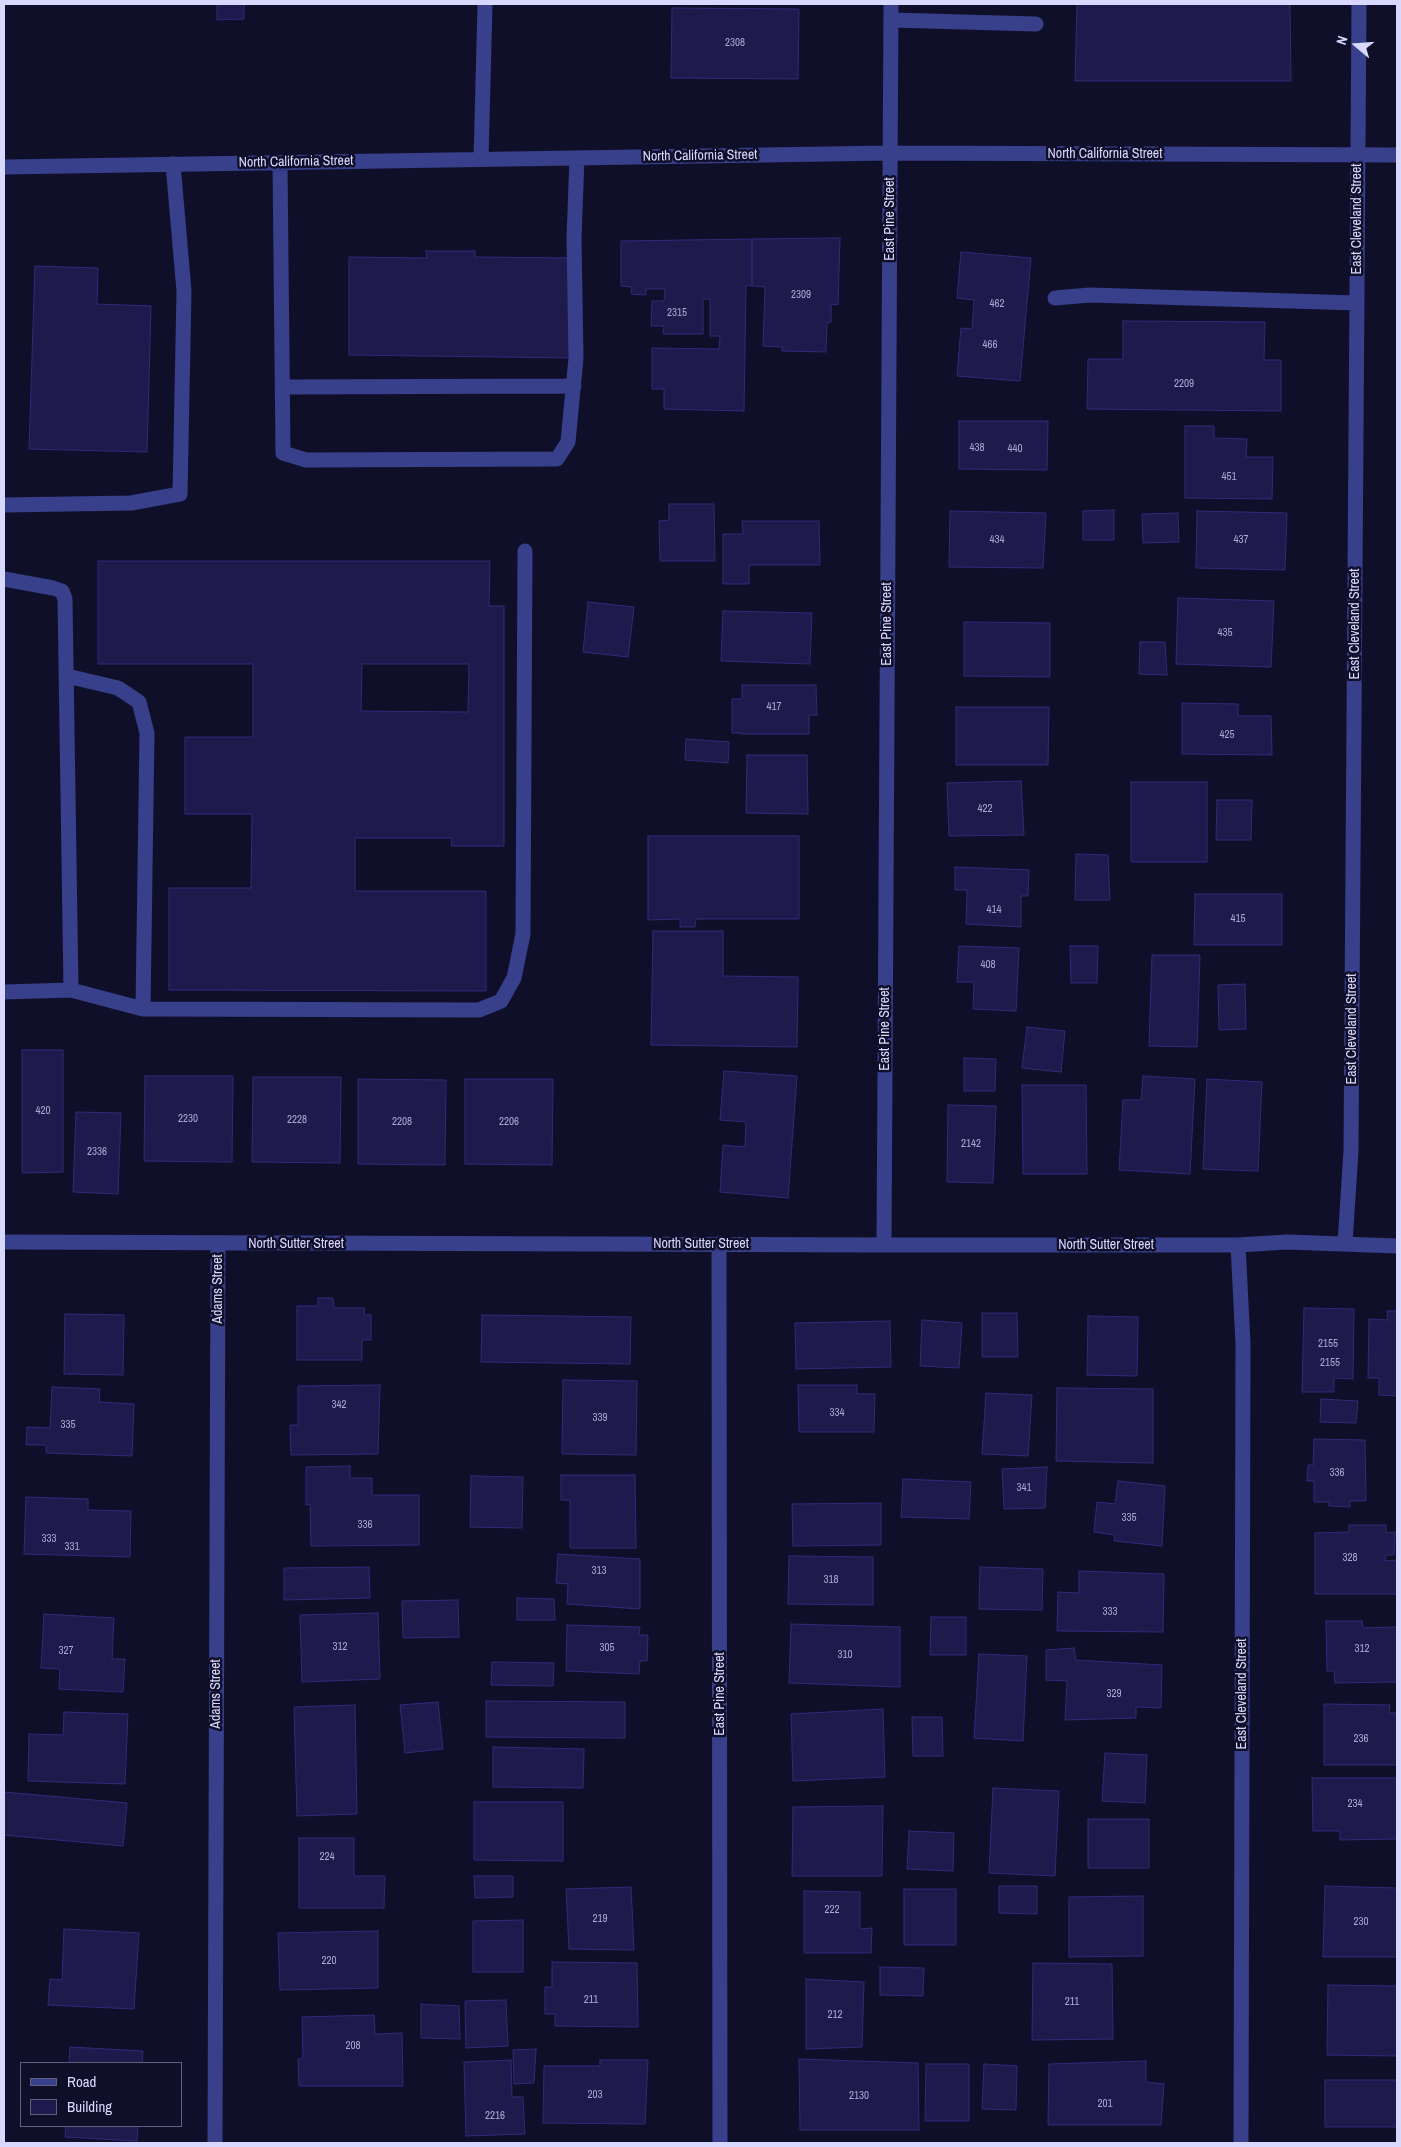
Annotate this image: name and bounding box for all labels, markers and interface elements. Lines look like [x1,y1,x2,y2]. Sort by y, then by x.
north arrow [1331,20,1381,70]
text: N [1332,34,1352,47]
house number: 2308 [725,36,745,50]
street label: North California Street [1048,146,1162,162]
street label: North California Street [642,147,758,165]
street label: North California Street [238,153,354,171]
street label: East Cleveland Street [1349,163,1365,275]
street label: East Pine Street [882,177,898,261]
house number: 2309 [791,288,811,302]
house number: 462 [989,297,1005,311]
house number: 2315 [667,306,687,320]
house number: 466 [982,338,998,352]
house number: 2209 [1174,377,1194,391]
house number: 438 [969,441,985,455]
house number: 440 [1007,442,1023,456]
house number: 451 [1221,470,1237,484]
house number: 434 [989,533,1005,547]
house number: 437 [1233,533,1249,547]
street label: East Cleveland Street [1347,568,1363,680]
street label: East Pine Street [879,582,895,666]
house number: 435 [1217,626,1233,640]
house number: 417 [766,700,782,714]
house number: 425 [1219,728,1235,742]
house number: 422 [977,802,993,816]
house number: 414 [986,903,1002,917]
house number: 415 [1230,912,1246,926]
house number: 408 [980,958,996,972]
street label: East Cleveland Street [1344,973,1360,1085]
street label: East Pine Street [877,987,893,1071]
house number: 420 [35,1104,51,1118]
house number: 2230 [178,1112,198,1126]
house number: 2228 [287,1113,307,1127]
house number: 2208 [392,1115,412,1129]
house number: 2206 [499,1115,519,1129]
house number: 2142 [961,1137,981,1151]
house number: 2336 [87,1145,107,1159]
street label: North Sutter Street [248,1236,344,1252]
street label: North Sutter Street [653,1236,749,1252]
street label: North Sutter Street [1058,1237,1154,1253]
street label: Adams Street [210,1254,226,1324]
house number: 2155 [1318,1337,1338,1351]
house number: 2155 [1320,1356,1340,1370]
house number: 342 [331,1398,347,1412]
house number: 334 [829,1406,845,1420]
house number: 339 [592,1411,608,1425]
house number: 335 [60,1418,76,1432]
house number: 336 [1329,1466,1345,1480]
house number: 341 [1016,1481,1032,1495]
house number: 335 [1121,1511,1137,1525]
house number: 336 [357,1518,373,1532]
house number: 333 [41,1532,57,1546]
house number: 331 [64,1540,80,1554]
house number: 328 [1342,1551,1358,1565]
house number: 313 [591,1564,607,1578]
house number: 318 [823,1573,839,1587]
house number: 333 [1102,1605,1118,1619]
street label: East Cleveland Street [1234,1638,1250,1750]
house number: 312 [332,1640,348,1654]
house number: 305 [599,1641,615,1655]
house number: 312 [1354,1642,1370,1656]
house number: 327 [58,1644,74,1658]
house number: 310 [837,1648,853,1662]
street label: East Pine Street [712,1652,728,1736]
street label: Adams Street [208,1659,224,1729]
house number: 329 [1106,1687,1122,1701]
house number: 236 [1353,1732,1369,1746]
house number: 234 [1347,1797,1363,1811]
house number: 224 [319,1850,335,1864]
house number: 222 [824,1903,840,1917]
house number: 219 [592,1912,608,1926]
house number: 230 [1353,1915,1369,1929]
house number: 220 [321,1954,337,1968]
house number: 211 [584,1993,598,2007]
house number: 211 [1065,1995,1079,2009]
house number: 212 [827,2008,843,2022]
house number: 208 [345,2039,361,2053]
legend [20,2062,182,2127]
text: Road [67,2071,96,2092]
house number: 203 [587,2088,603,2102]
house number: 2130 [849,2089,869,2103]
text: Building [67,2096,112,2117]
house number: 201 [1097,2097,1113,2111]
house number: 2216 [485,2109,505,2123]

